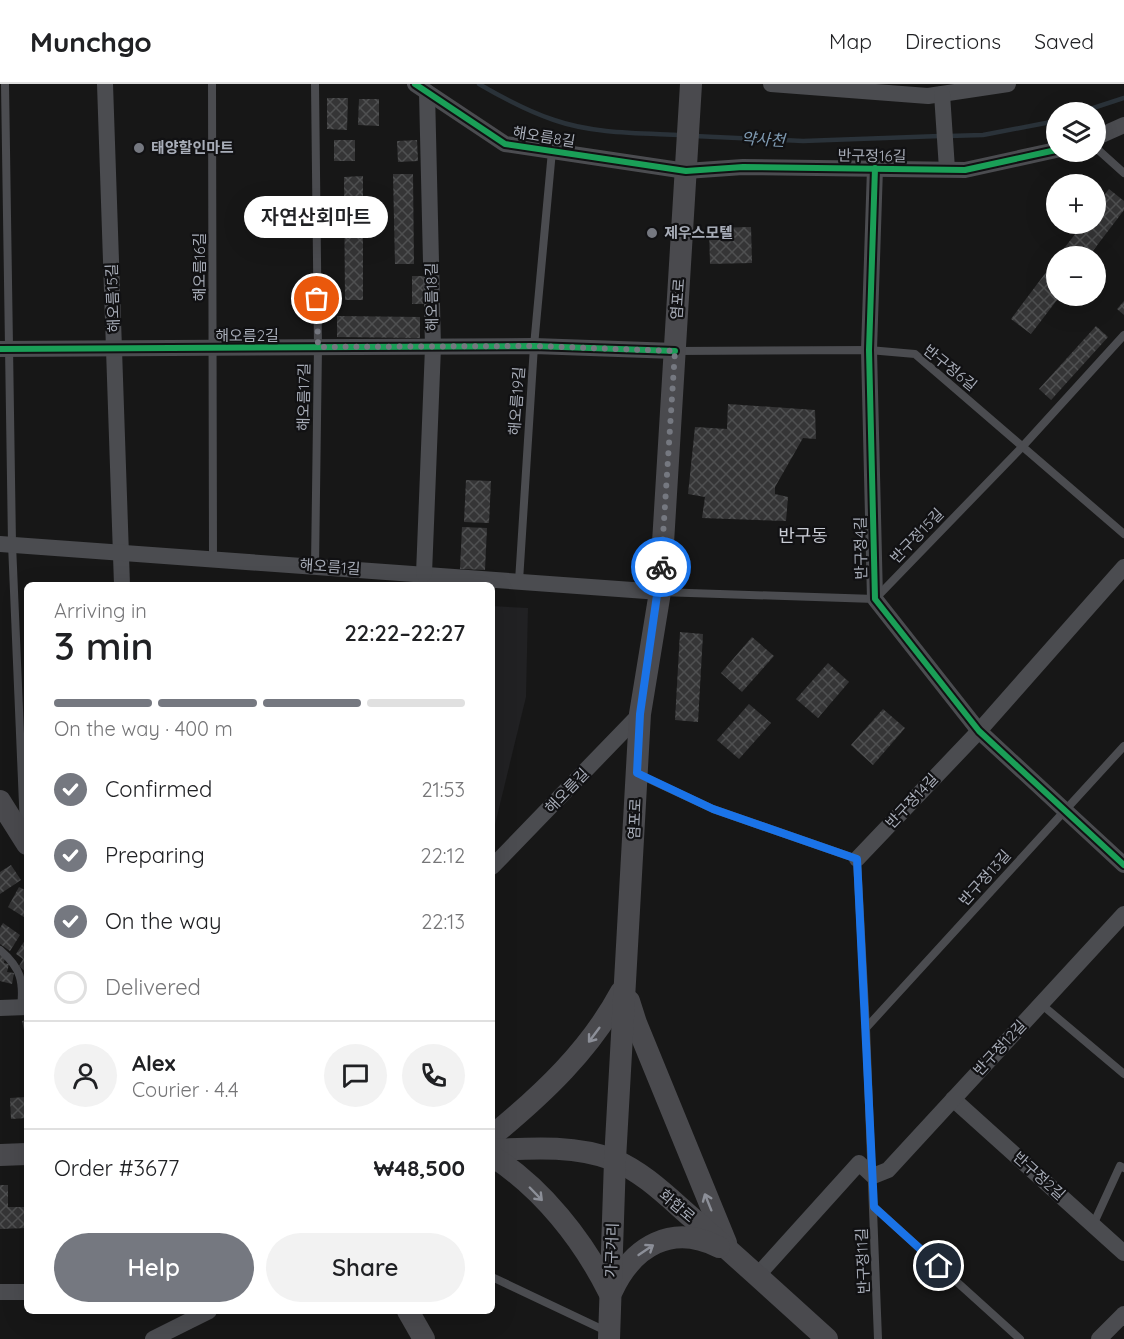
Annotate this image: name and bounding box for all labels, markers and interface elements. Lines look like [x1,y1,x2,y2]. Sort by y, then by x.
text: Munchgo [30,24,152,59]
text: Map [829,28,872,54]
text: Directions [905,28,1001,54]
text: Saved [1034,28,1094,54]
map controls [1046,102,1106,306]
button: layers [1046,102,1106,162]
street label: 해오름8길 [511,122,577,151]
water label: 약사천 [740,128,788,150]
place label: 태양할인마트 [151,138,234,157]
marker: 태양할인마트 [132,141,146,155]
street label: 반구정16길 [837,145,907,166]
button: + [1046,174,1106,234]
callout: 자연산회마트 [245,197,389,239]
text: 자연산회마트 [261,204,371,229]
place label: 제우스모텔 [664,223,733,242]
marker: 제우스모텔 [645,226,659,240]
street label: 해오름16길 [190,233,209,301]
button: − [1046,246,1106,306]
street label: 해오름18길 [421,262,442,332]
street label: 해오름15길 [102,263,123,333]
pin [291,273,342,324]
street label: 염포로 [667,278,688,320]
icon: bag [300,282,333,315]
street label: 해오름2길 [215,326,279,345]
street label: 반구정6길 [920,340,981,395]
street label: 해오름17길 [293,363,314,431]
street label: 해오름19길 [505,366,528,436]
street label: 반구정15길 [886,504,947,567]
street label: 반구정4길 [850,516,871,580]
district label: 반구동 [778,524,828,547]
courier [631,537,691,597]
icon: bike [645,551,678,584]
street label: 해오름1길 [299,555,361,578]
text: Arriving in [54,598,147,623]
text: 22:22–22:27 [344,619,465,647]
text: 3 min [54,621,153,670]
text: On the way · 400 m [54,716,233,741]
street label: 해오름길 [541,764,593,817]
street label: 반구정14길 [881,769,942,832]
icon: check [54,773,87,806]
text: Confirmed [105,775,212,803]
text: 21:53 [421,777,465,802]
street label: 염포로 [624,798,645,840]
icon: check [54,839,87,872]
text: Preparing [105,841,205,869]
text: 22:12 [421,843,465,868]
street label: 반구정13길 [955,846,1015,910]
icon: check [54,905,87,938]
text: On the way [105,907,221,935]
text: 22:13 [421,909,465,934]
text: Delivered [105,973,201,1001]
street label: 반구정12길 [969,1016,1030,1079]
one-way arrow [588,1026,600,1042]
button: person [54,1044,117,1107]
button: chat [324,1044,387,1107]
button: phone [402,1044,465,1107]
text: Alex [132,1049,175,1077]
text: Courier · 4.4 [132,1077,238,1102]
street label: 반구정2길 [1009,1147,1069,1204]
text: Order #3677 [54,1154,179,1182]
text: ₩48,500 [374,1154,465,1182]
street label: 화합로 [655,1185,699,1226]
one-way arrow [529,1187,544,1202]
one-way arrow [702,1193,713,1211]
street label: 가구거리 [601,1222,622,1278]
street label: 반구정11길 [852,1228,873,1294]
button: Help [54,1233,254,1302]
button: Share [266,1233,465,1302]
pin [913,1240,964,1291]
one-way arrow [637,1243,654,1256]
icon: home [922,1249,955,1282]

